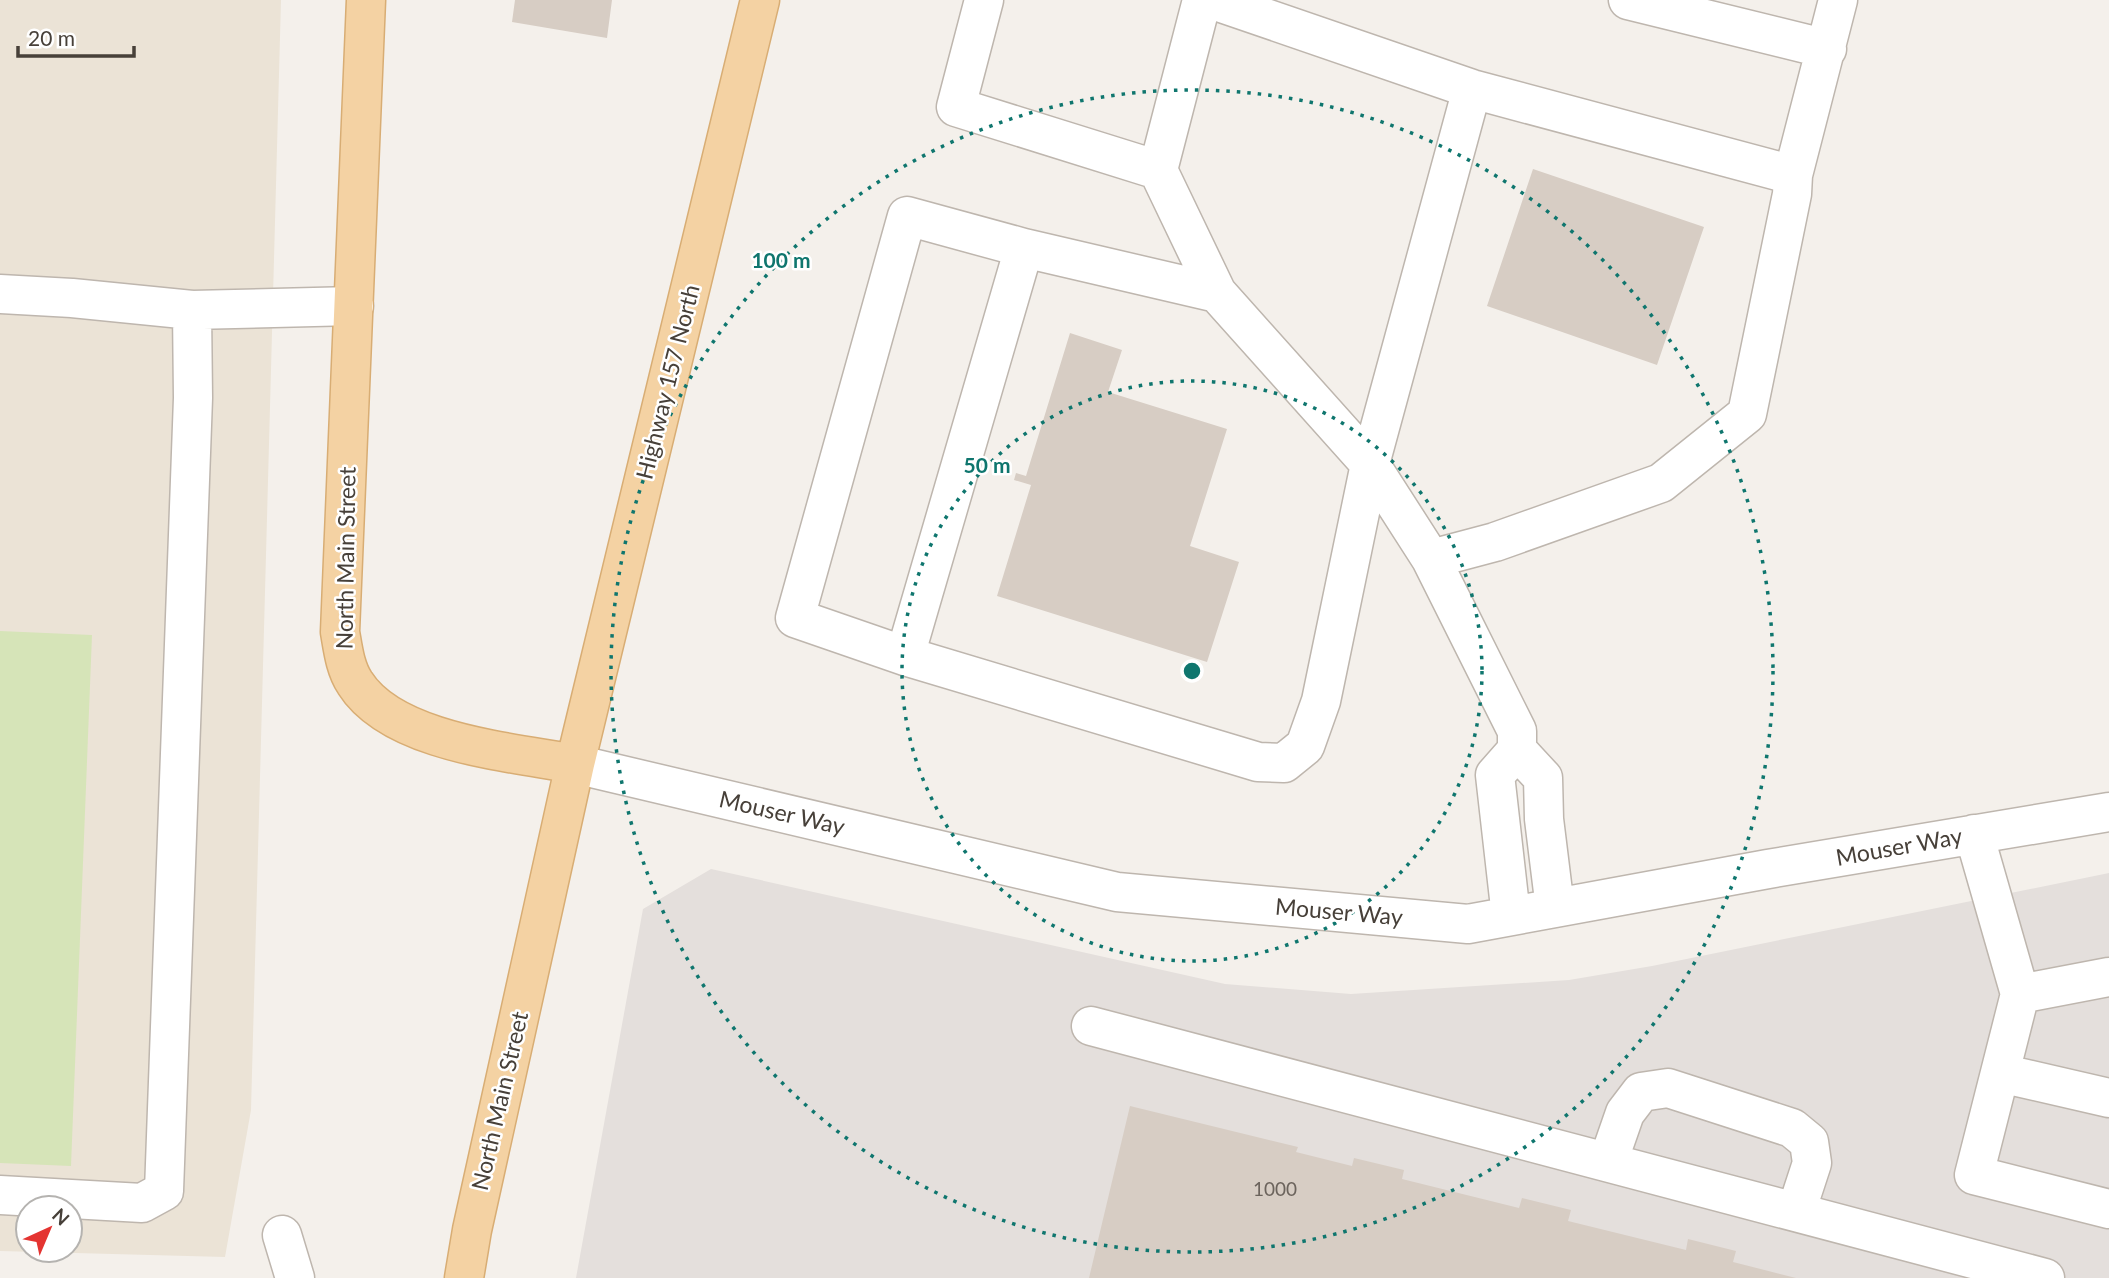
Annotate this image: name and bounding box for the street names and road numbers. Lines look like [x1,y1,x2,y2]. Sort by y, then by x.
street label: Highway 157 North [629,282,705,482]
street label: North Main Street [329,466,361,650]
street label: Mouser Way [717,784,848,840]
street label: Mouser Way [1833,821,1964,871]
street label: Mouser Way [1274,891,1404,931]
street label: North Main Street [465,1008,533,1193]

